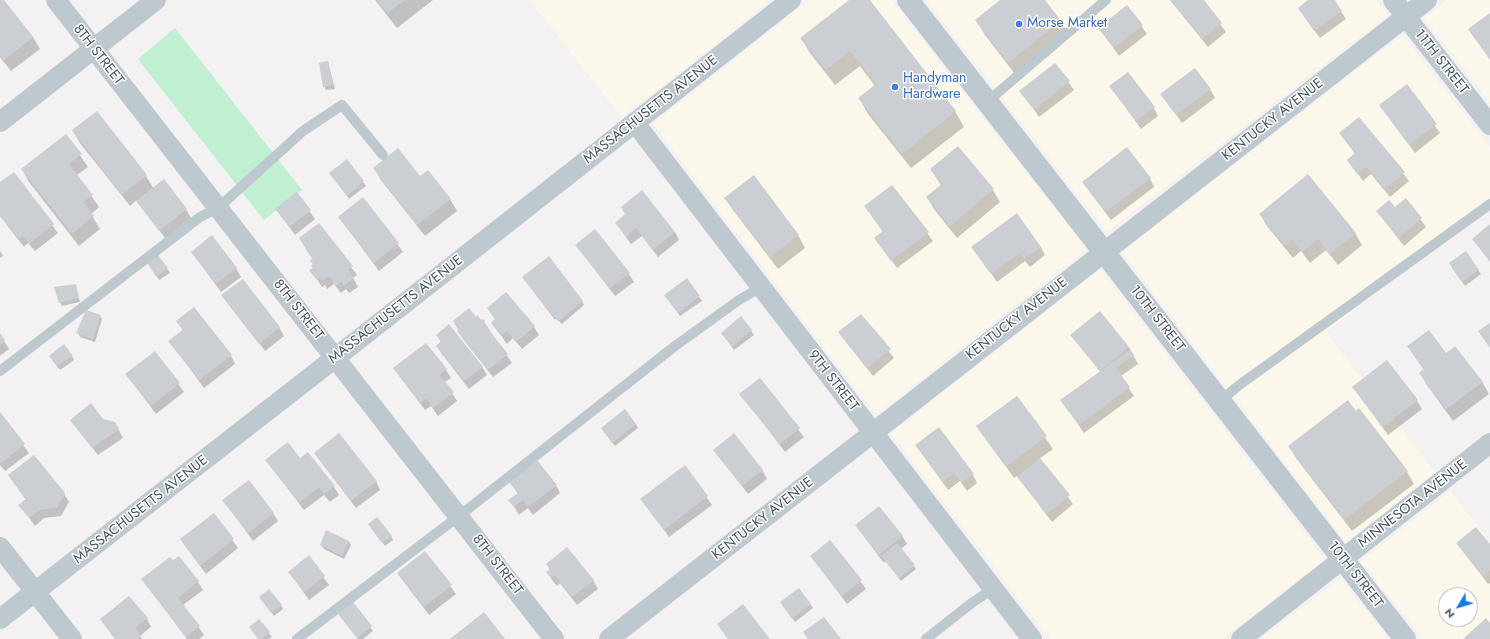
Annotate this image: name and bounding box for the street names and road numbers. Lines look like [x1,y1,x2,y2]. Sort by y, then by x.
street label: 8TH STREET [69,22,127,88]
street label: 11TH STREET [1411,26,1471,98]
street label: MASSACHUSETTS AVENUE [580,52,722,168]
street label: KENTUCKY AVENUE [1219,75,1327,165]
street label: MASSACHUSETTS AVENUE [325,252,467,368]
street label: KENTUCKY AVENUE [963,274,1071,364]
street label: 8TH STREET [269,277,327,343]
street label: 10TH STREET [1126,283,1188,355]
street label: 9TH STREET [804,347,862,415]
street label: MASSACHUSETTS AVENUE [70,452,212,568]
street label: MINNESOTA AVENUE [1355,456,1471,552]
street label: KENTUCKY AVENUE [709,474,817,564]
street label: 8TH STREET [468,532,526,598]
street label: 10TH STREET [1324,539,1386,611]

